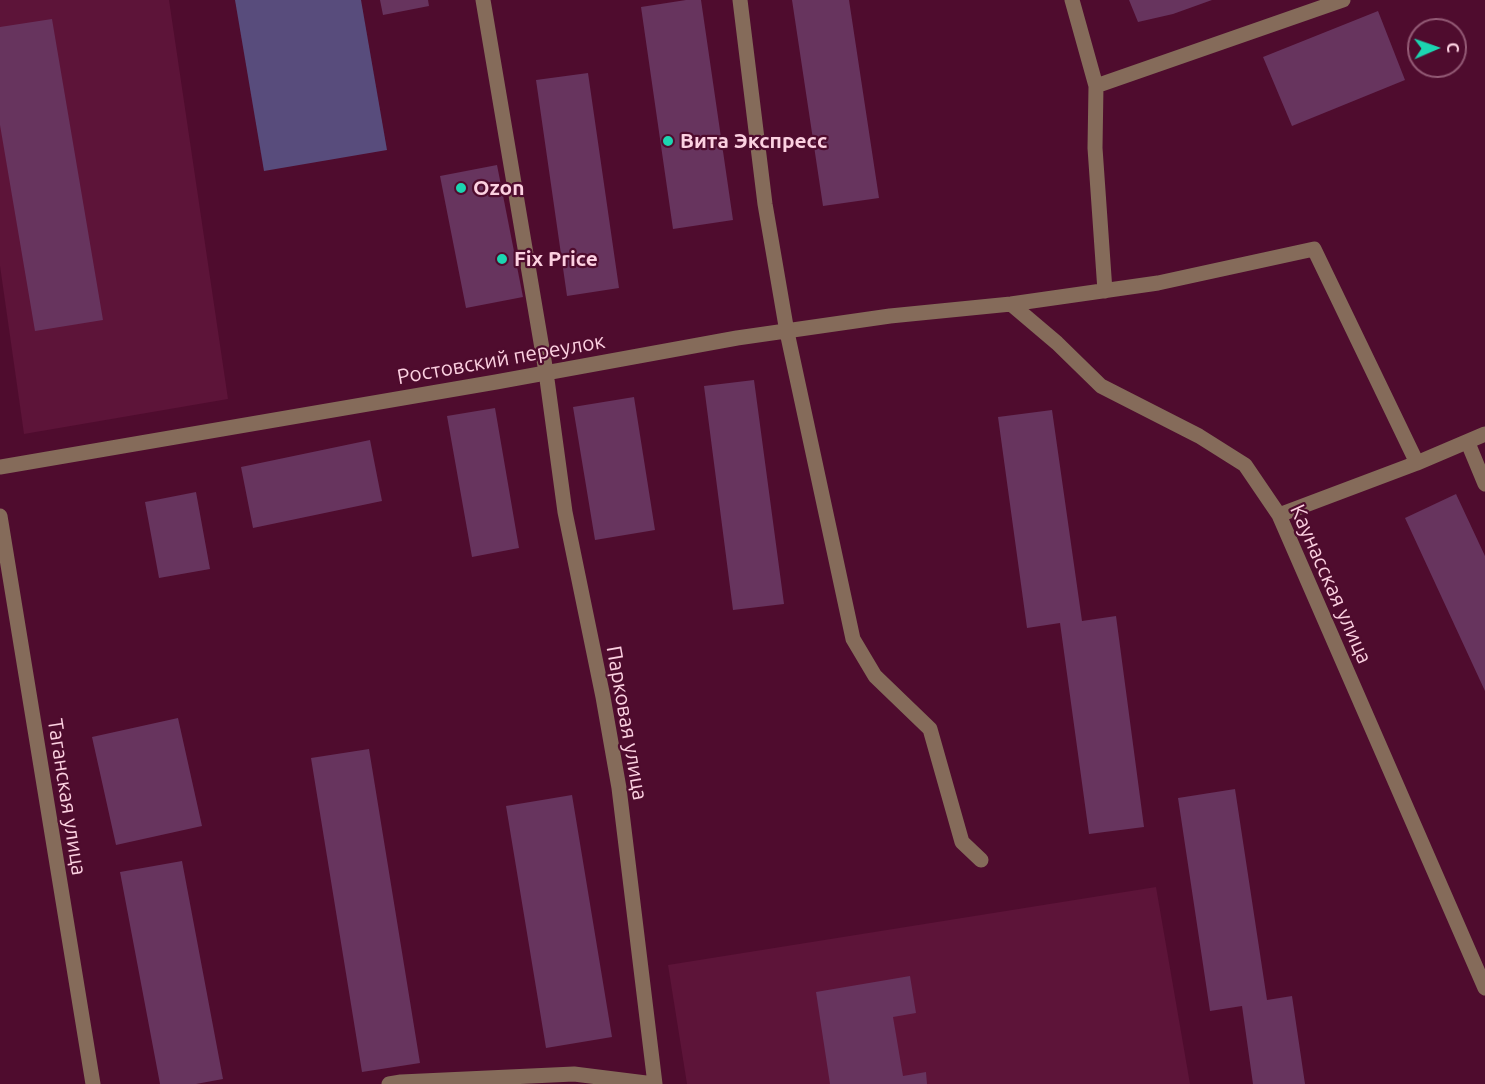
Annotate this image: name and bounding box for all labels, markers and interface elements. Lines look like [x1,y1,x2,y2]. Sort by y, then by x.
north arrow [1407,18,1467,78]
text: С [1444,42,1462,53]
place label: Вита Экспресс [680,128,827,154]
marker: Вита Экспресс [661,134,675,148]
place label: Ozon [473,175,524,201]
marker: Ozon [454,181,468,195]
place label: Fix Price [514,246,598,272]
marker: Fix Price [495,252,509,266]
street label: Ростовский переулок [395,328,607,390]
street label: Каунасская улица [1285,501,1377,667]
street label: Парковая улица [601,644,653,802]
street label: Таганская улица [42,717,92,877]

